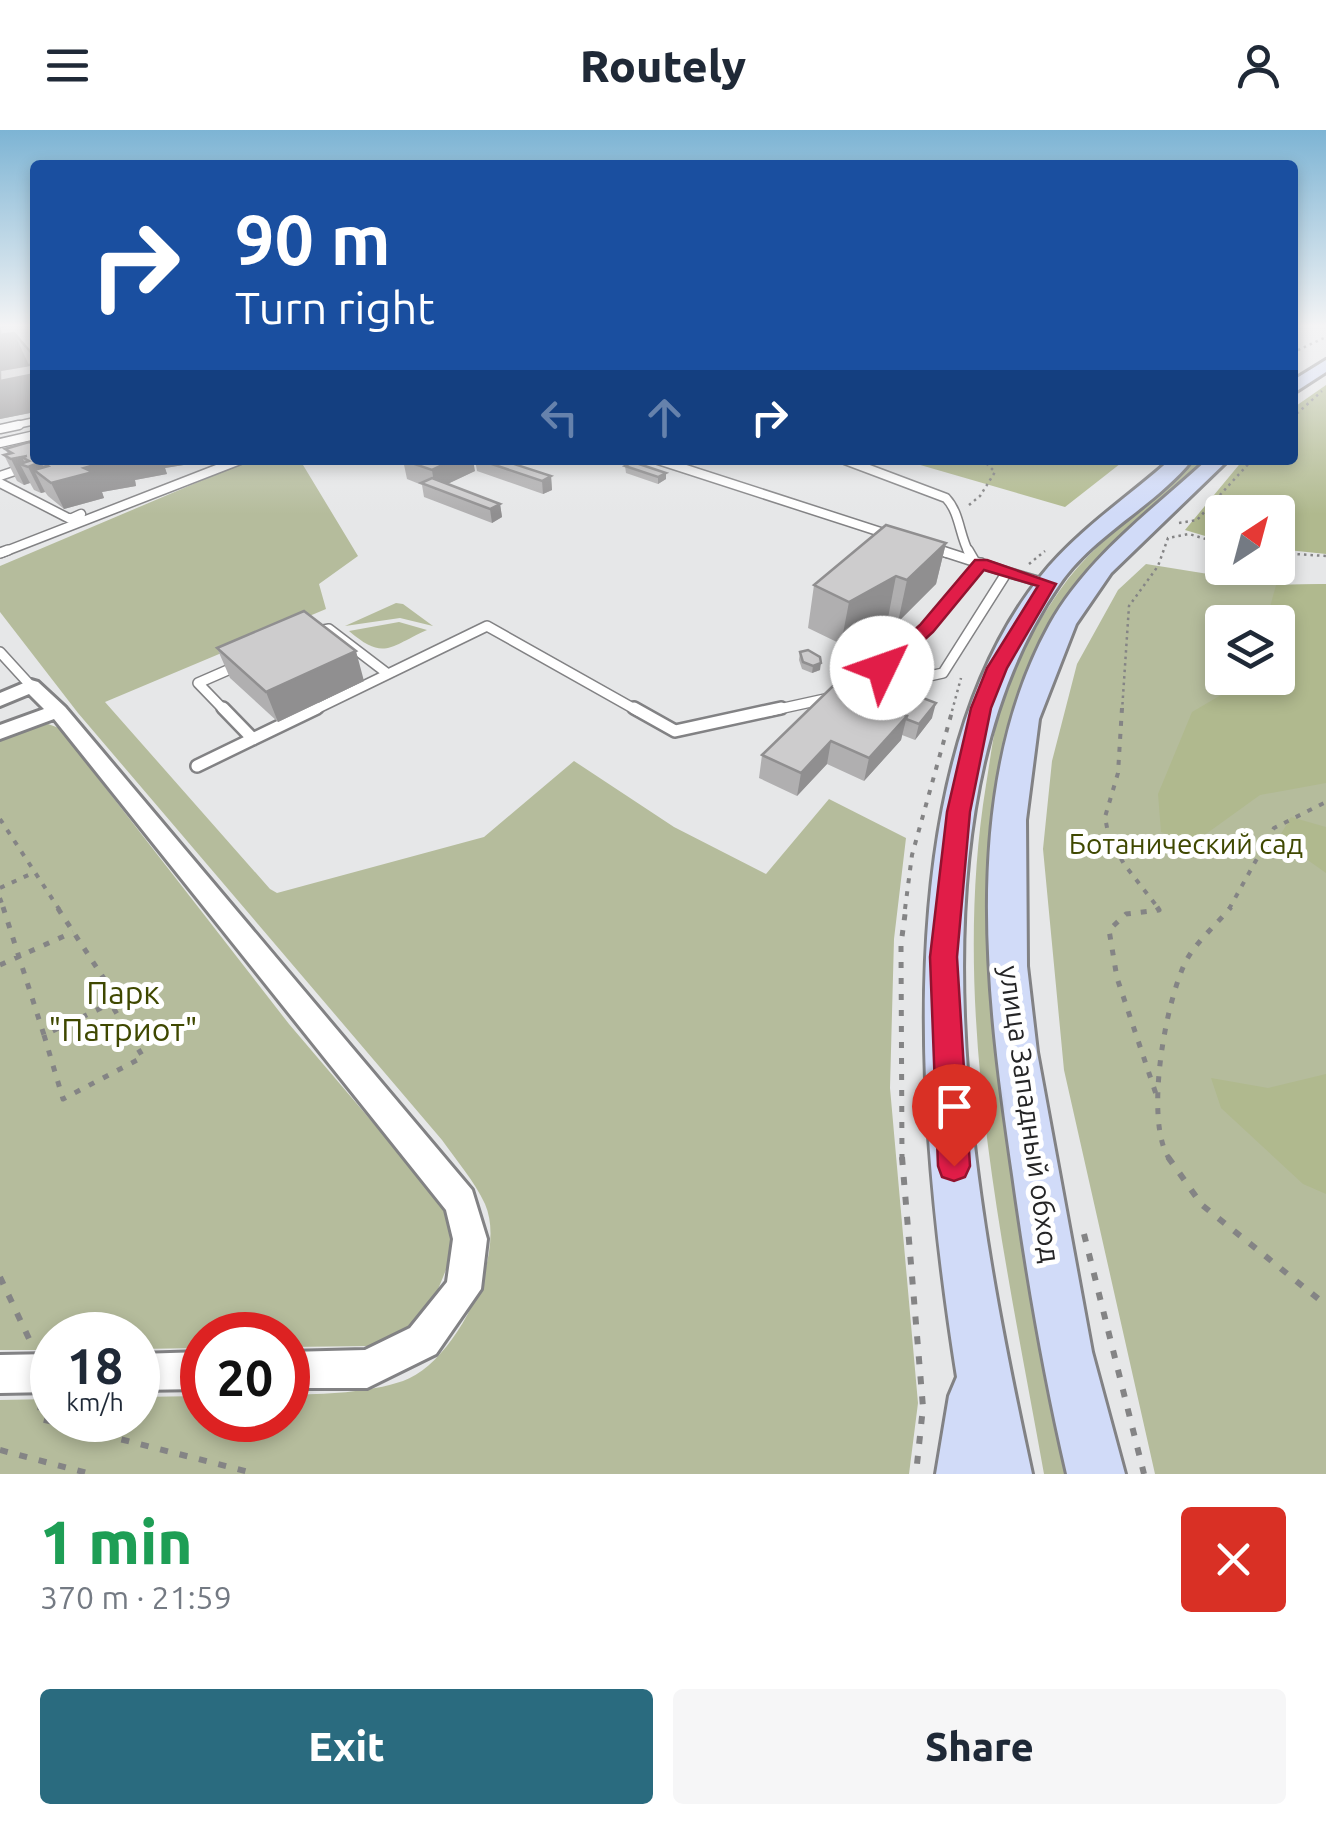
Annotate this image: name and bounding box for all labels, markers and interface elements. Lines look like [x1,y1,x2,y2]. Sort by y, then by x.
icon: menu [40,38,95,93]
icon: person [1231,38,1286,93]
text: Routely [580,40,746,91]
icon: right [70,200,200,330]
text: 90 m [235,200,391,278]
text: Turn right [235,282,435,333]
icon: left [532,390,587,445]
icon: ahead [637,390,692,445]
icon: right [742,390,797,445]
north arrow [1205,495,1295,585]
map controls [1205,495,1295,695]
button: layers [1205,605,1295,695]
position arrow [830,616,934,720]
park label: Ботанический сад [1069,828,1303,859]
street label: улица Западный обход [994,963,1067,1264]
park label: Парк "Патриот" [49,974,197,1047]
pin [912,1064,997,1167]
icon: arrive [927,1079,982,1134]
speed limit sign: 20 [180,1312,310,1442]
text: 18 [67,1337,123,1393]
text: km/h [66,1388,124,1416]
button: close [1181,1507,1286,1612]
text: 1 min [40,1508,193,1575]
text: 370 m · 21:59 [40,1579,232,1615]
button: Exit [40,1689,653,1804]
button: Share [673,1689,1286,1804]

